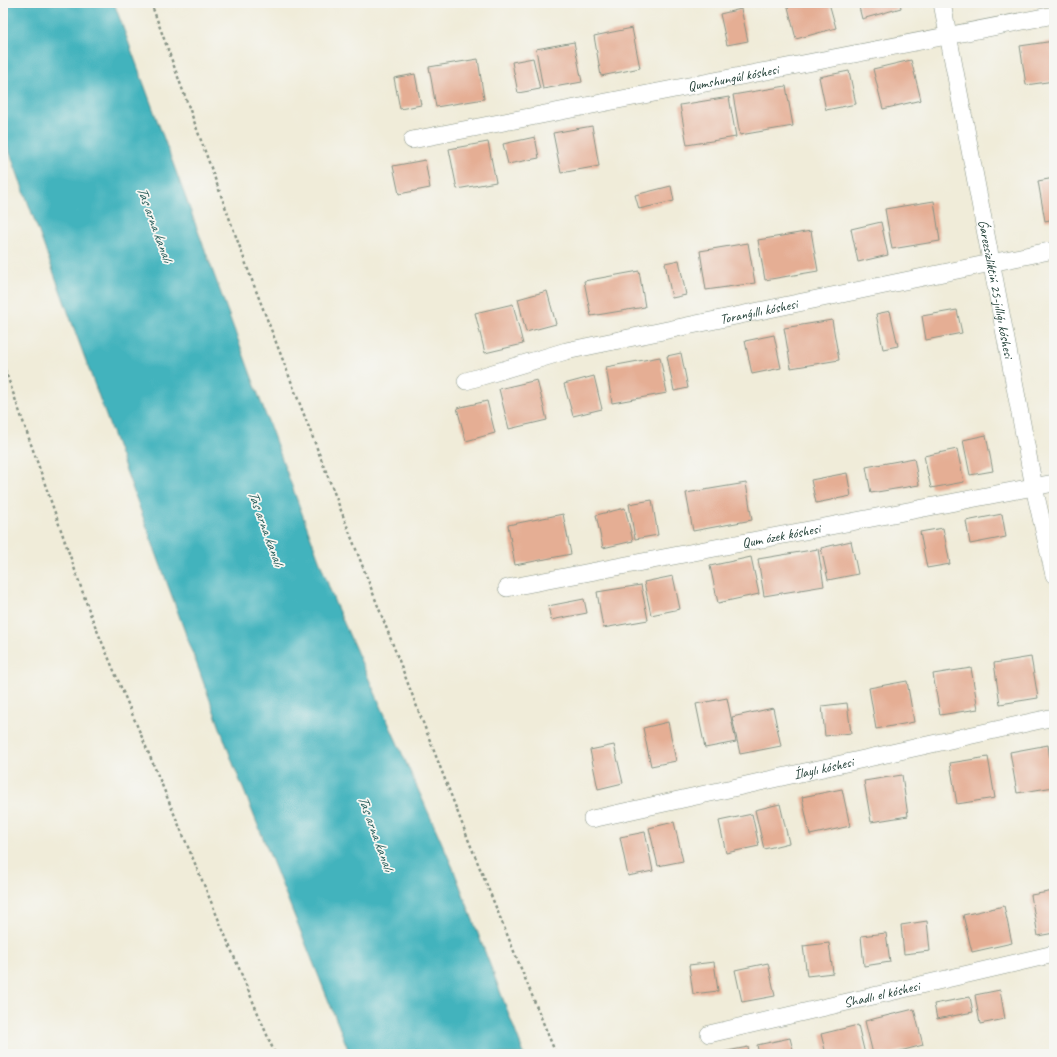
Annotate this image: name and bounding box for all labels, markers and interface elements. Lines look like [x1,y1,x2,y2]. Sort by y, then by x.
street label: Qumshungúl kóshesi [686,60,782,95]
water label: Tas arna kanalı [132,184,178,267]
street label: Ǵarezsizliktiń 25-jıllıǵı kóshesi [974,218,1018,362]
street label: Toranǵıllı kóshesi [718,295,801,328]
water label: Tas arna kanalı [243,488,289,571]
street label: Qum ózek kóshesi [741,520,824,552]
street label: Ílaylı kóshesi [792,753,857,783]
water label: Tas arna kanalı [353,793,399,876]
street label: Shadlı el kóshesi [842,977,923,1012]

